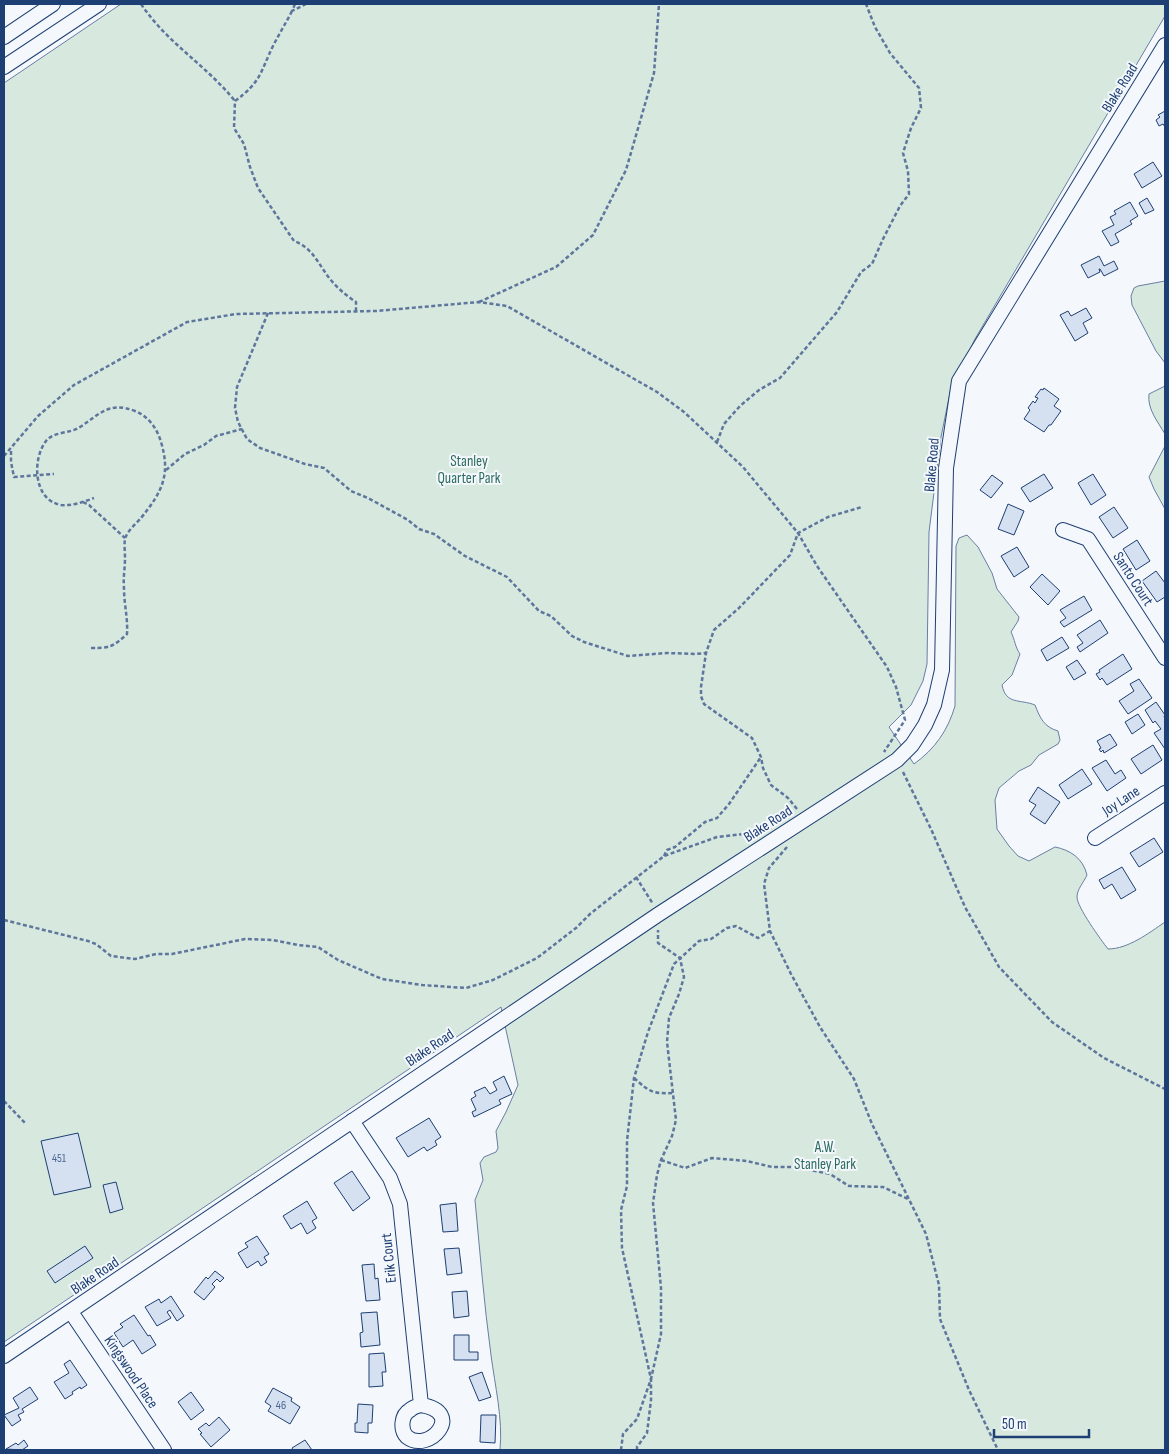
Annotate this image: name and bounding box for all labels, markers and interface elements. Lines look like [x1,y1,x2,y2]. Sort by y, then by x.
street label: Blake Road [1098,60,1142,116]
street label: Blake Road [920,437,944,493]
park label: Stanley Quarter Park [437,452,501,488]
street label: Santo Court [1109,548,1158,610]
street label: Joy Lane [1098,782,1143,821]
street label: Blake Road [740,801,796,847]
street label: Blake Road [402,1025,458,1071]
park label: A.W. Stanley Park [794,1138,856,1174]
house number: 451 [52,1151,67,1166]
street label: Erik Court [377,1232,401,1284]
street label: Blake Road [67,1253,123,1299]
street label: Kingswood Place [100,1332,162,1412]
house number: 46 [276,1398,286,1413]
scale bar [994,1406,1089,1438]
text: 50 m [1002,1415,1027,1434]

